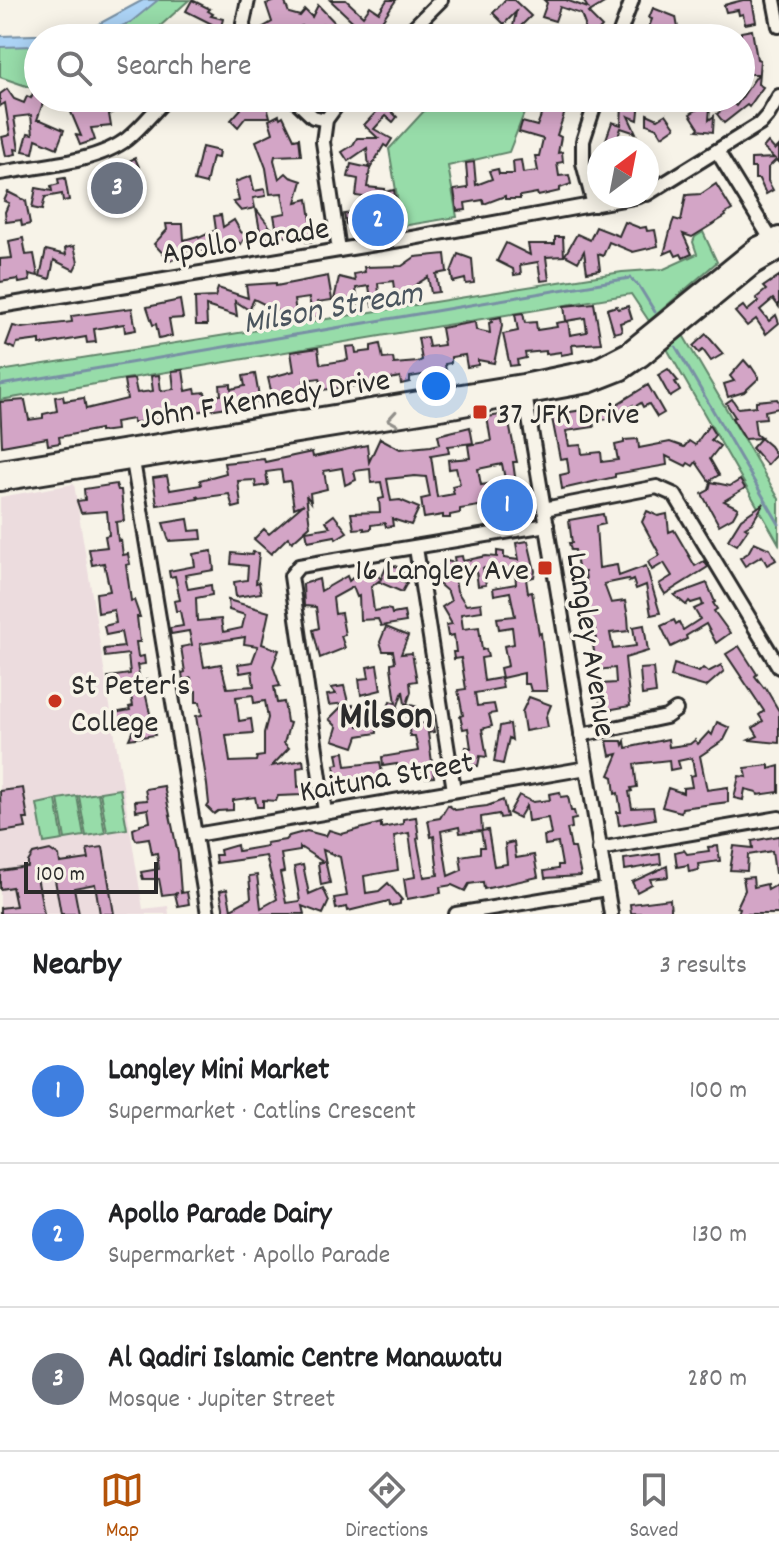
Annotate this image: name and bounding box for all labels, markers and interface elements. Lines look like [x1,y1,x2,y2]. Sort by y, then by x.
search box [24,24,755,112]
icon: search [52,46,96,90]
text: Search here [116,47,252,90]
north arrow [587,136,659,208]
pin: 3 [91,158,143,218]
pin: 2 [352,190,404,250]
street label: Apollo Parade [159,208,333,280]
water label: Milson Stream [239,270,427,350]
street label: John F Kennedy Drive [136,359,394,445]
your location [416,366,456,406]
place label: 37 JFK Drive [496,394,640,440]
marker: 37 JFK Drive [471,403,489,421]
one-way arrow [387,409,400,426]
pin: 1 [481,475,533,535]
street label: Langley Avenue [551,549,625,740]
place label: 16 Langley Ave [355,550,529,596]
marker: 16 Langley Ave [536,559,554,577]
place label: St Peter's College [71,665,190,748]
district label: Milson [339,691,433,748]
marker: St Peter's College [46,692,64,710]
street label: Kaituna Street [296,742,478,818]
scale bar [24,858,158,894]
text: 100 m [36,860,85,891]
text: Nearby [32,942,121,991]
text: 3 results [660,948,747,985]
text: Langley Mini Market [108,1051,329,1094]
text: 1 [55,1073,61,1110]
text: 100 m [689,1073,747,1110]
text: Supermarket · Catlins Crescent [108,1094,416,1131]
text: Apollo Parade Dairy [108,1195,331,1238]
text: 2 [52,1217,64,1254]
text: 130 m [692,1217,747,1254]
text: Supermarket · Apollo Parade [108,1238,390,1275]
text: Al Qadiri Islamic Centre Manawatu [108,1339,502,1382]
text: 3 [52,1361,64,1398]
text: 280 m [687,1361,747,1398]
text: Mosque · Jupiter Street [108,1382,335,1419]
tab: Map [100,1468,144,1547]
tab: Directions [345,1468,429,1547]
tab: Saved [629,1468,679,1547]

